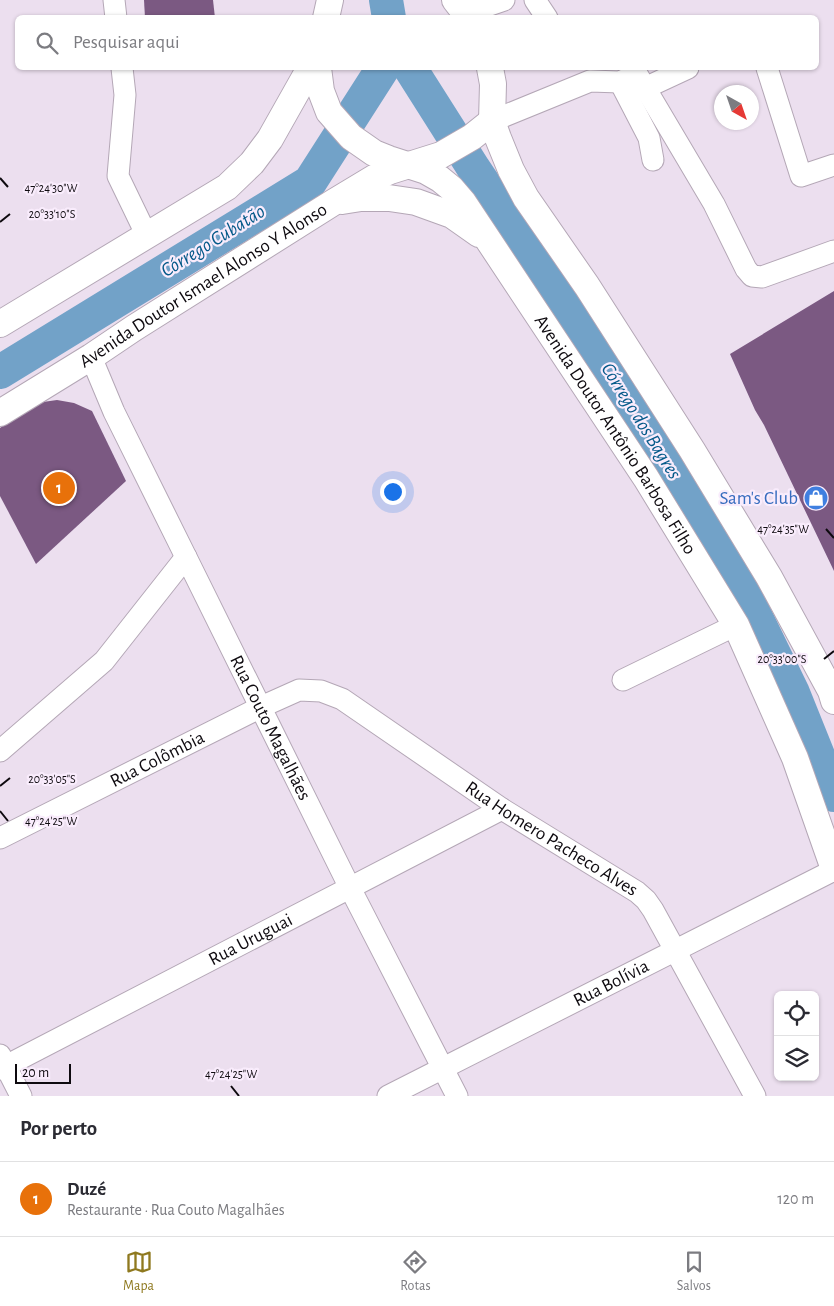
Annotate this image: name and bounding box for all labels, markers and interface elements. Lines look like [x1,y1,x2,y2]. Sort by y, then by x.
search box [15,15,819,70]
icon: search [33,29,61,57]
text: Pesquisar aqui [73,33,179,52]
north arrow [714,85,759,130]
text: 47°24'30"W [24,182,78,194]
street label: Avenida Doutor Ismael Alonso Y Alonso [76,199,330,371]
water label: Córrego Cubatão [157,201,269,281]
text: 20°33'10"S [29,208,76,220]
street label: Avenida Doutor Antônio Barbosa Filho [531,311,700,558]
water label: Córrego dos Bagres [597,359,685,483]
pin: 1 [43,469,75,507]
your location [380,479,406,505]
shop icon: Sam's Club [803,485,829,511]
place label: Sam's Club [719,489,798,508]
text: 47°24'35"W [757,523,809,535]
street label: Rua Couto Magalhães [227,652,314,803]
text: 20°33'00"S [758,653,807,665]
street label: Rua Colômbia [107,727,208,791]
text: 20°33'05"S [28,773,76,785]
street label: Rua Homero Pacheco Alves [462,777,641,900]
text: 47°24'25"W [25,815,77,827]
street label: Rua Uruguai [205,910,295,969]
street label: Rua Bolívia [570,956,652,1010]
map controls [774,991,819,1081]
button: locate [774,991,819,1036]
button: layers [774,1036,819,1081]
scale bar [15,1061,71,1084]
text: 20 m [22,1066,49,1080]
text: 47°24'25"W [205,1068,257,1080]
text: Por perto [20,1118,97,1139]
text: Duzé [67,1180,106,1199]
text: 1 [33,1191,39,1207]
text: 120 m [777,1191,814,1207]
text: Restaurante · Rua Couto Magalhães [67,1202,285,1218]
tab: Mapa [123,1248,154,1295]
tab: Rotas [400,1248,431,1295]
tab: Salvos [677,1248,711,1295]

